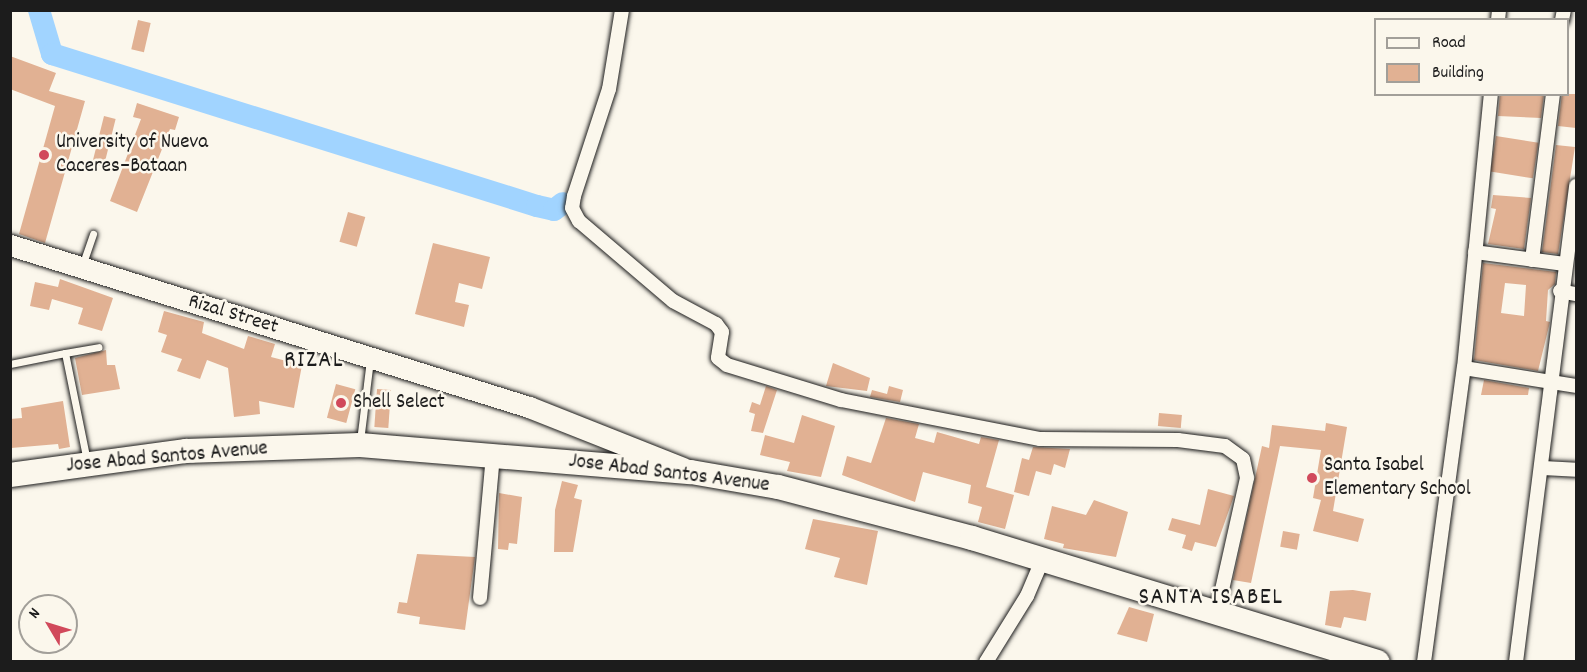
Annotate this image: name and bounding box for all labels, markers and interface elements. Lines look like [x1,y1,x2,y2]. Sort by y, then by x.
legend [1374,18,1569,96]
text: Road [1432,31,1466,56]
text: Building [1432,61,1484,86]
place label: University of Nueva Caceres–Bataan [56,130,208,180]
marker: University of Nueva Caceres–Bataan [37,148,51,162]
street label: Rizal Street [185,289,281,341]
district label: RIZAL [284,348,344,376]
place label: Shell Select [353,390,445,416]
marker: Shell Select [334,396,348,410]
street label: Jose Abad Santos Avenue [65,437,269,479]
street label: Jose Abad Santos Avenue [567,449,771,499]
place label: Santa Isabel Elementary School [1324,453,1471,503]
marker: Santa Isabel Elementary School [1305,471,1319,485]
district label: SANTA ISABEL [1139,585,1283,613]
north arrow [18,594,78,654]
text: N [24,604,46,624]

